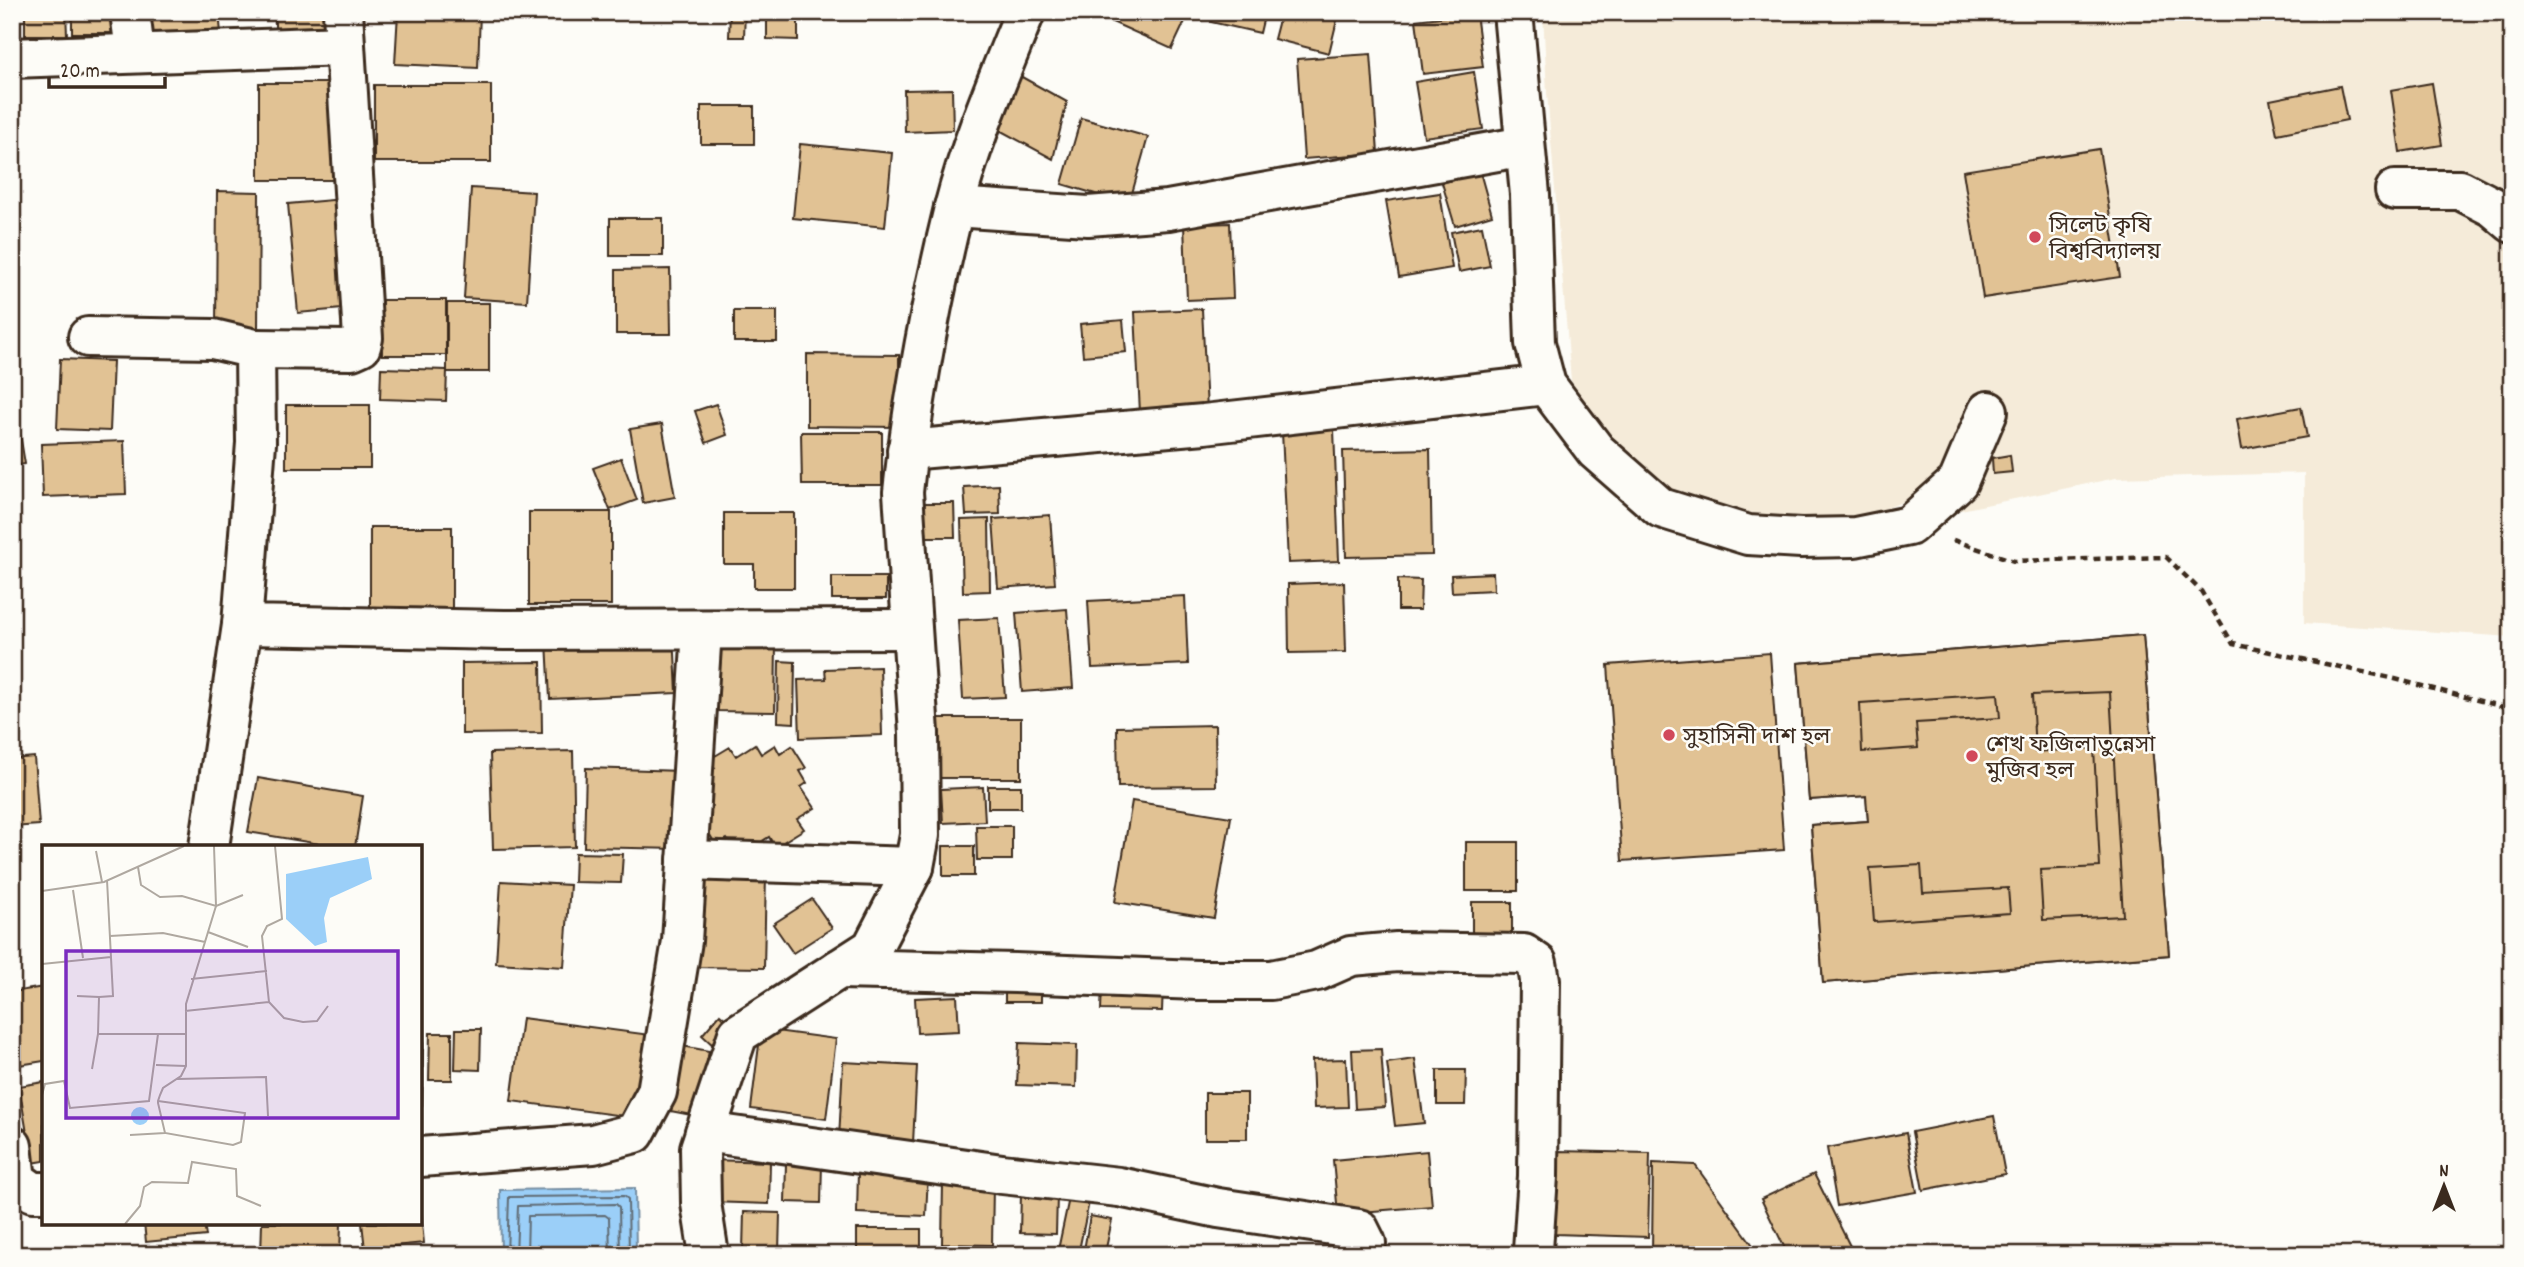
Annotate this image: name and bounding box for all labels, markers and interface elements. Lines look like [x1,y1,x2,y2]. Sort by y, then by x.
scale bar [49,46,164,90]
text: 20 m [60,58,100,88]
place label: সিলেট কৃষি বিশ্ববিদ্যালয় [2048,211,2161,270]
marker: সিলেট কৃষি বিশ্ববিদ্যালয় [2027,229,2043,245]
place label: সুহাসিনী দাশ হল [1682,722,1831,755]
marker: সুহাসিনী দাশ হল [1661,727,1677,743]
place label: শেখ ফজিলাতুন্নেসা মুজিব হল [1985,730,2156,789]
marker: শেখ ফজিলাতুন্নেসা মুজিব হল [1964,748,1980,764]
inset map [42,845,422,1225]
north arrow [2408,1152,2478,1222]
text: N [2439,1159,2449,1186]

